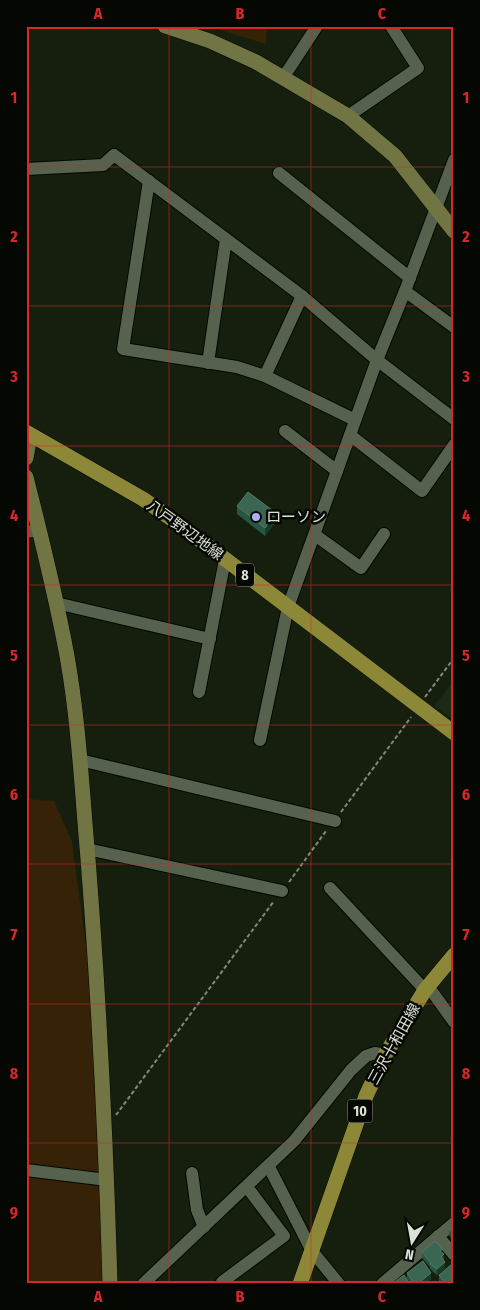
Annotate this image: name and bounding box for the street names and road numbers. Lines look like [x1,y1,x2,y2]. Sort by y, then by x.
street label: 八戸野辺地線 [143,496,227,564]
road number: 8 [236,564,254,586]
street label: 三沢十和田線 [364,1000,424,1088]
road number: 10 [348,1100,372,1122]

